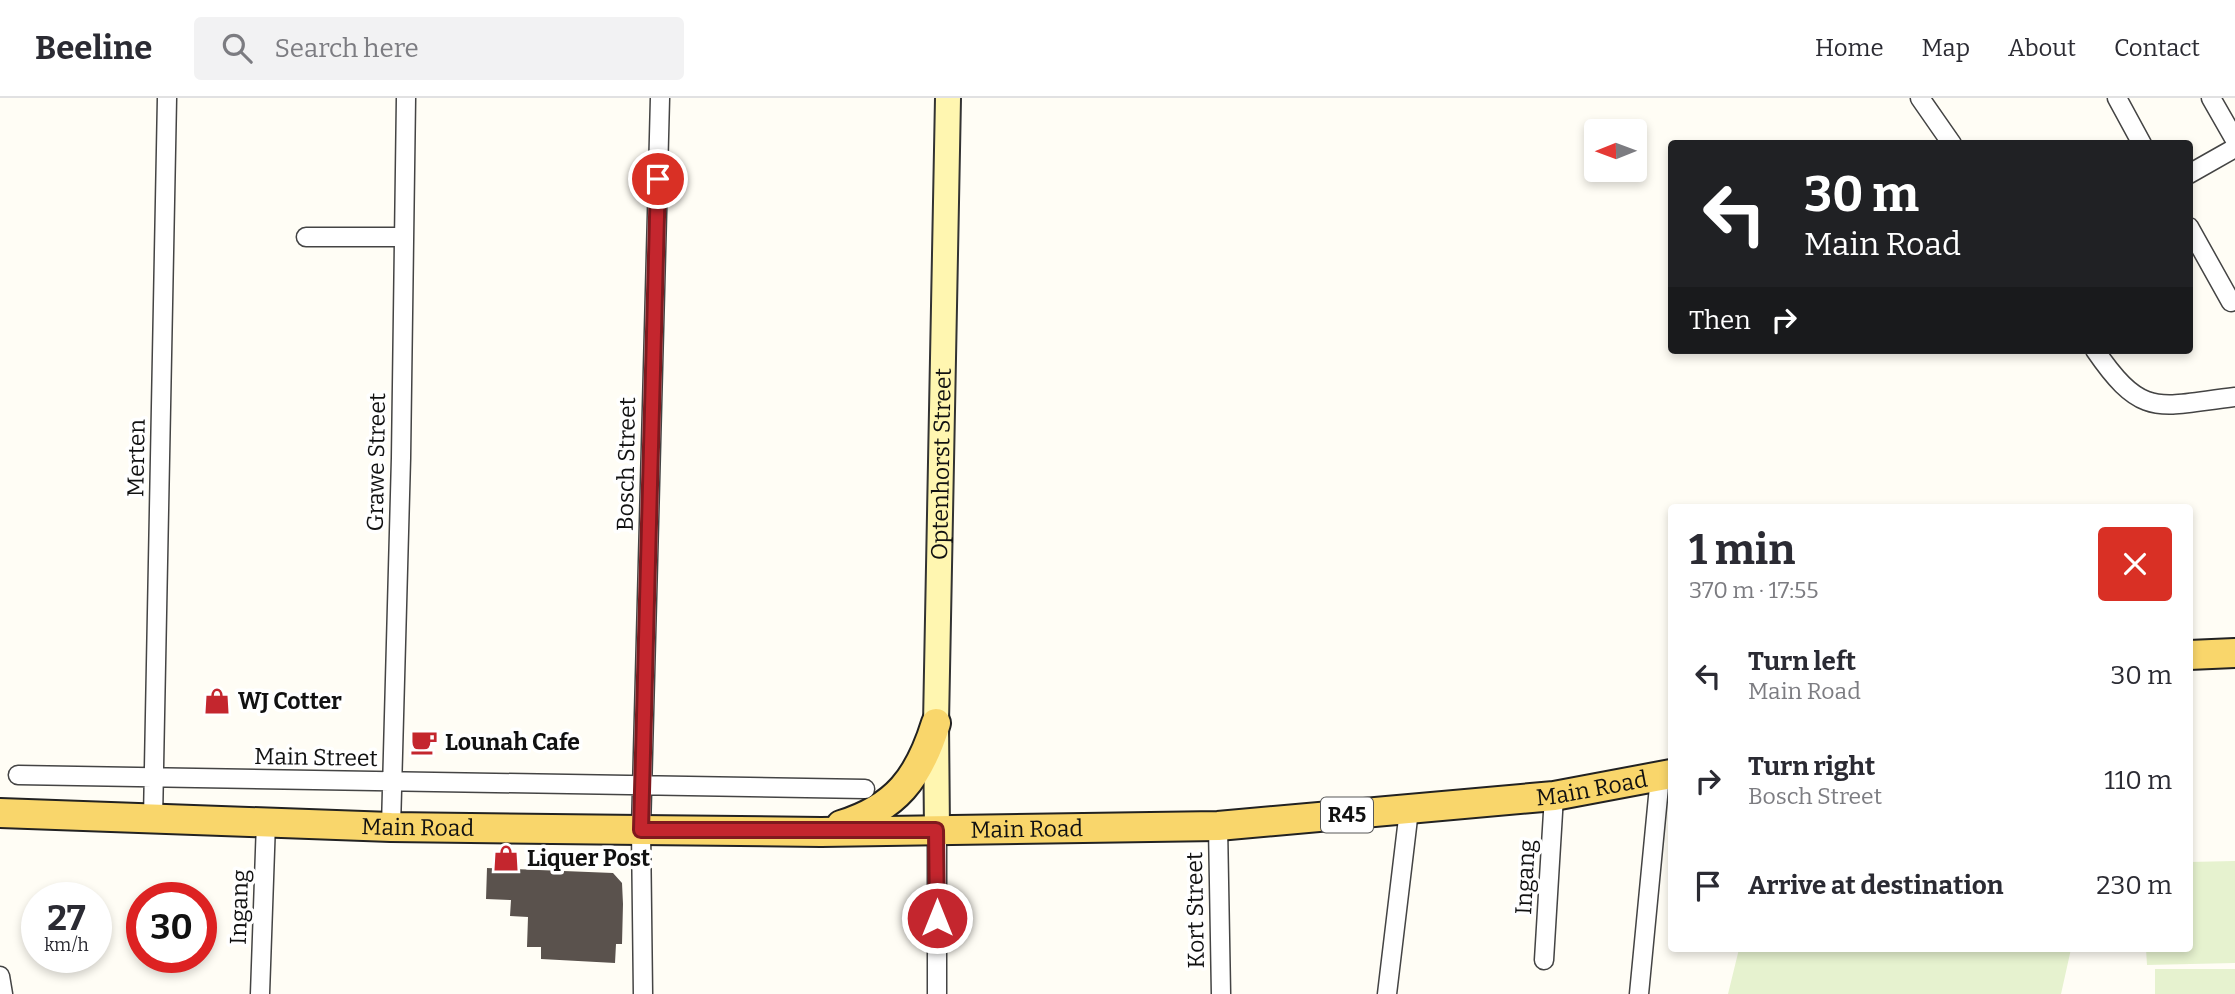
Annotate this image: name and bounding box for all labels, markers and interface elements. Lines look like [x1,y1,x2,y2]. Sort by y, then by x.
search box [194,17,684,80]
text: Beeline [35,28,152,68]
icon: search [218,29,256,67]
text: Search here [274,33,419,64]
text: Home [1815,34,1884,62]
text: Map [1922,34,1970,62]
text: About [2008,34,2076,62]
text: Contact [2114,34,2200,62]
north arrow [1584,119,1647,182]
map controls [1584,119,1647,182]
pin [628,149,688,209]
icon: arrive [639,160,677,198]
text: 30 m [1804,165,1919,224]
icon: left [1689,168,1780,259]
text: Main Road [1804,225,1961,263]
icon: right [1765,301,1803,339]
text: Then [1689,305,1751,336]
street label: Optenhorst Street [925,368,957,560]
street label: Grawe Street [361,393,391,531]
street label: Bosch Street [611,397,641,531]
street label: Merten [121,418,151,497]
text: 1 min [1689,525,1795,575]
button: close [2098,527,2172,601]
text: 370 m · 17:55 [1689,576,1819,604]
text: Turn left [1748,646,1856,677]
icon: left [1689,657,1727,695]
text: 30 m [2111,660,2172,691]
text: Main Road [1748,677,1861,705]
shop icon: WJ Cotter [202,686,232,716]
place label: WJ Cotter [238,687,342,715]
cafe icon: Lounah Cafe [409,727,439,757]
place label: Lounah Cafe [445,728,580,756]
street label: Main Street [254,742,378,772]
text: Turn right [1748,751,1875,782]
icon: right [1689,762,1727,800]
street label: Main Road [1535,765,1650,812]
text: 110 m [2104,765,2172,796]
text: Bosch Street [1748,782,1882,810]
road number: R45 [1321,798,1373,832]
street label: Main Road [361,812,475,842]
street label: Main Road [970,814,1084,844]
street label: Ingang [1509,839,1541,915]
shop icon: Liquer Post [491,843,521,873]
place label: Liquer Post [527,844,650,872]
street label: Kort Street [1180,851,1210,969]
icon: arrive [1689,867,1727,905]
street label: Ingang [224,869,254,945]
text: Arrive at destination [1748,870,2003,901]
text: 230 m [2096,870,2172,901]
position arrow [900,881,974,955]
speed limit sign: 30 [126,882,217,973]
text: 27 [47,897,86,939]
text: km/h [44,934,89,956]

